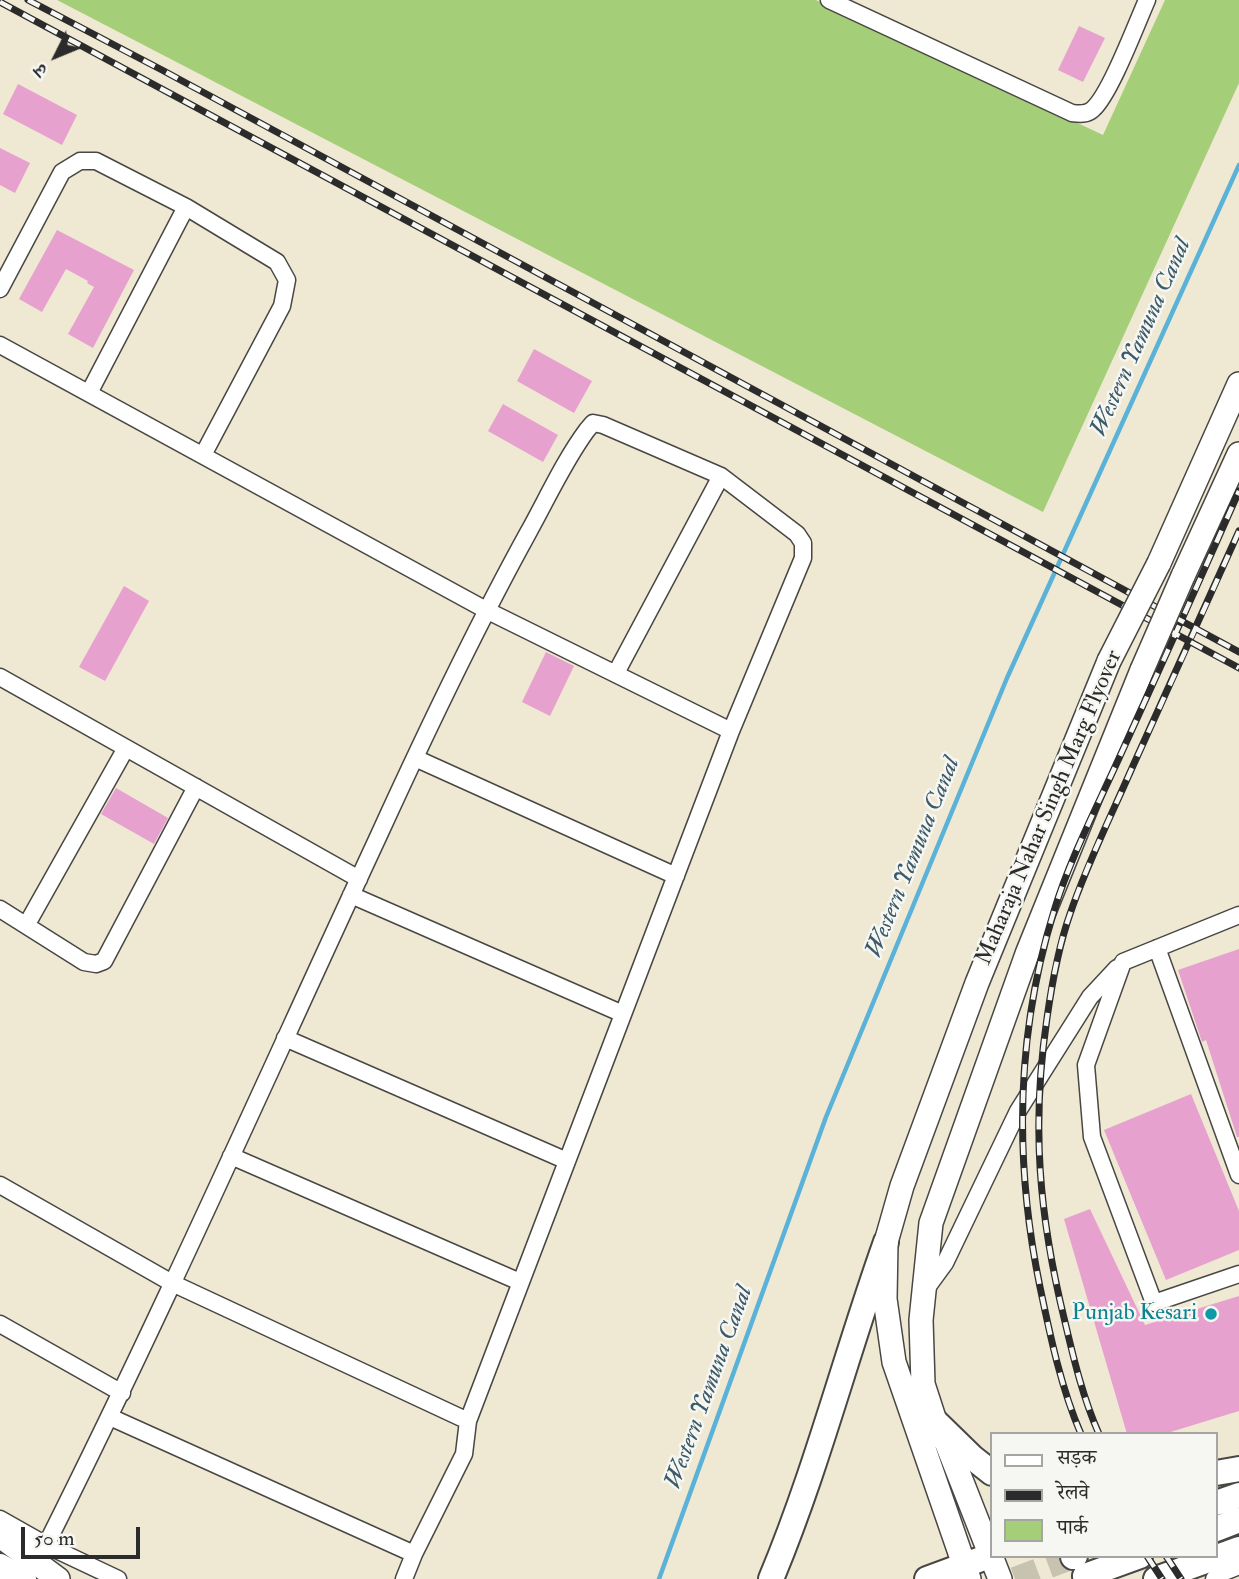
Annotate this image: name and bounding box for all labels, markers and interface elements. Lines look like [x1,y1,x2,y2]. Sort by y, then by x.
north arrow [21,21,91,91]
text: उ [29,59,53,82]
water label: Western Yamuna Canal [1085,235,1199,441]
street label: Maharaja Nahar Singh Marg Flyover [971,646,1129,970]
water label: Western Yamuna Canal [861,754,967,962]
water label: Western Yamuna Canal [660,1283,760,1493]
place label: Punjab Kesari [1072,1300,1197,1328]
marker: Punjab Kesari [1203,1306,1219,1322]
legend [990,1432,1218,1558]
text: सड़क [1057,1444,1096,1471]
text: रेलवे [1057,1479,1089,1506]
scale bar [24,1512,144,1556]
text: पार्क [1057,1514,1088,1541]
text: 50 m [34,1525,75,1552]

